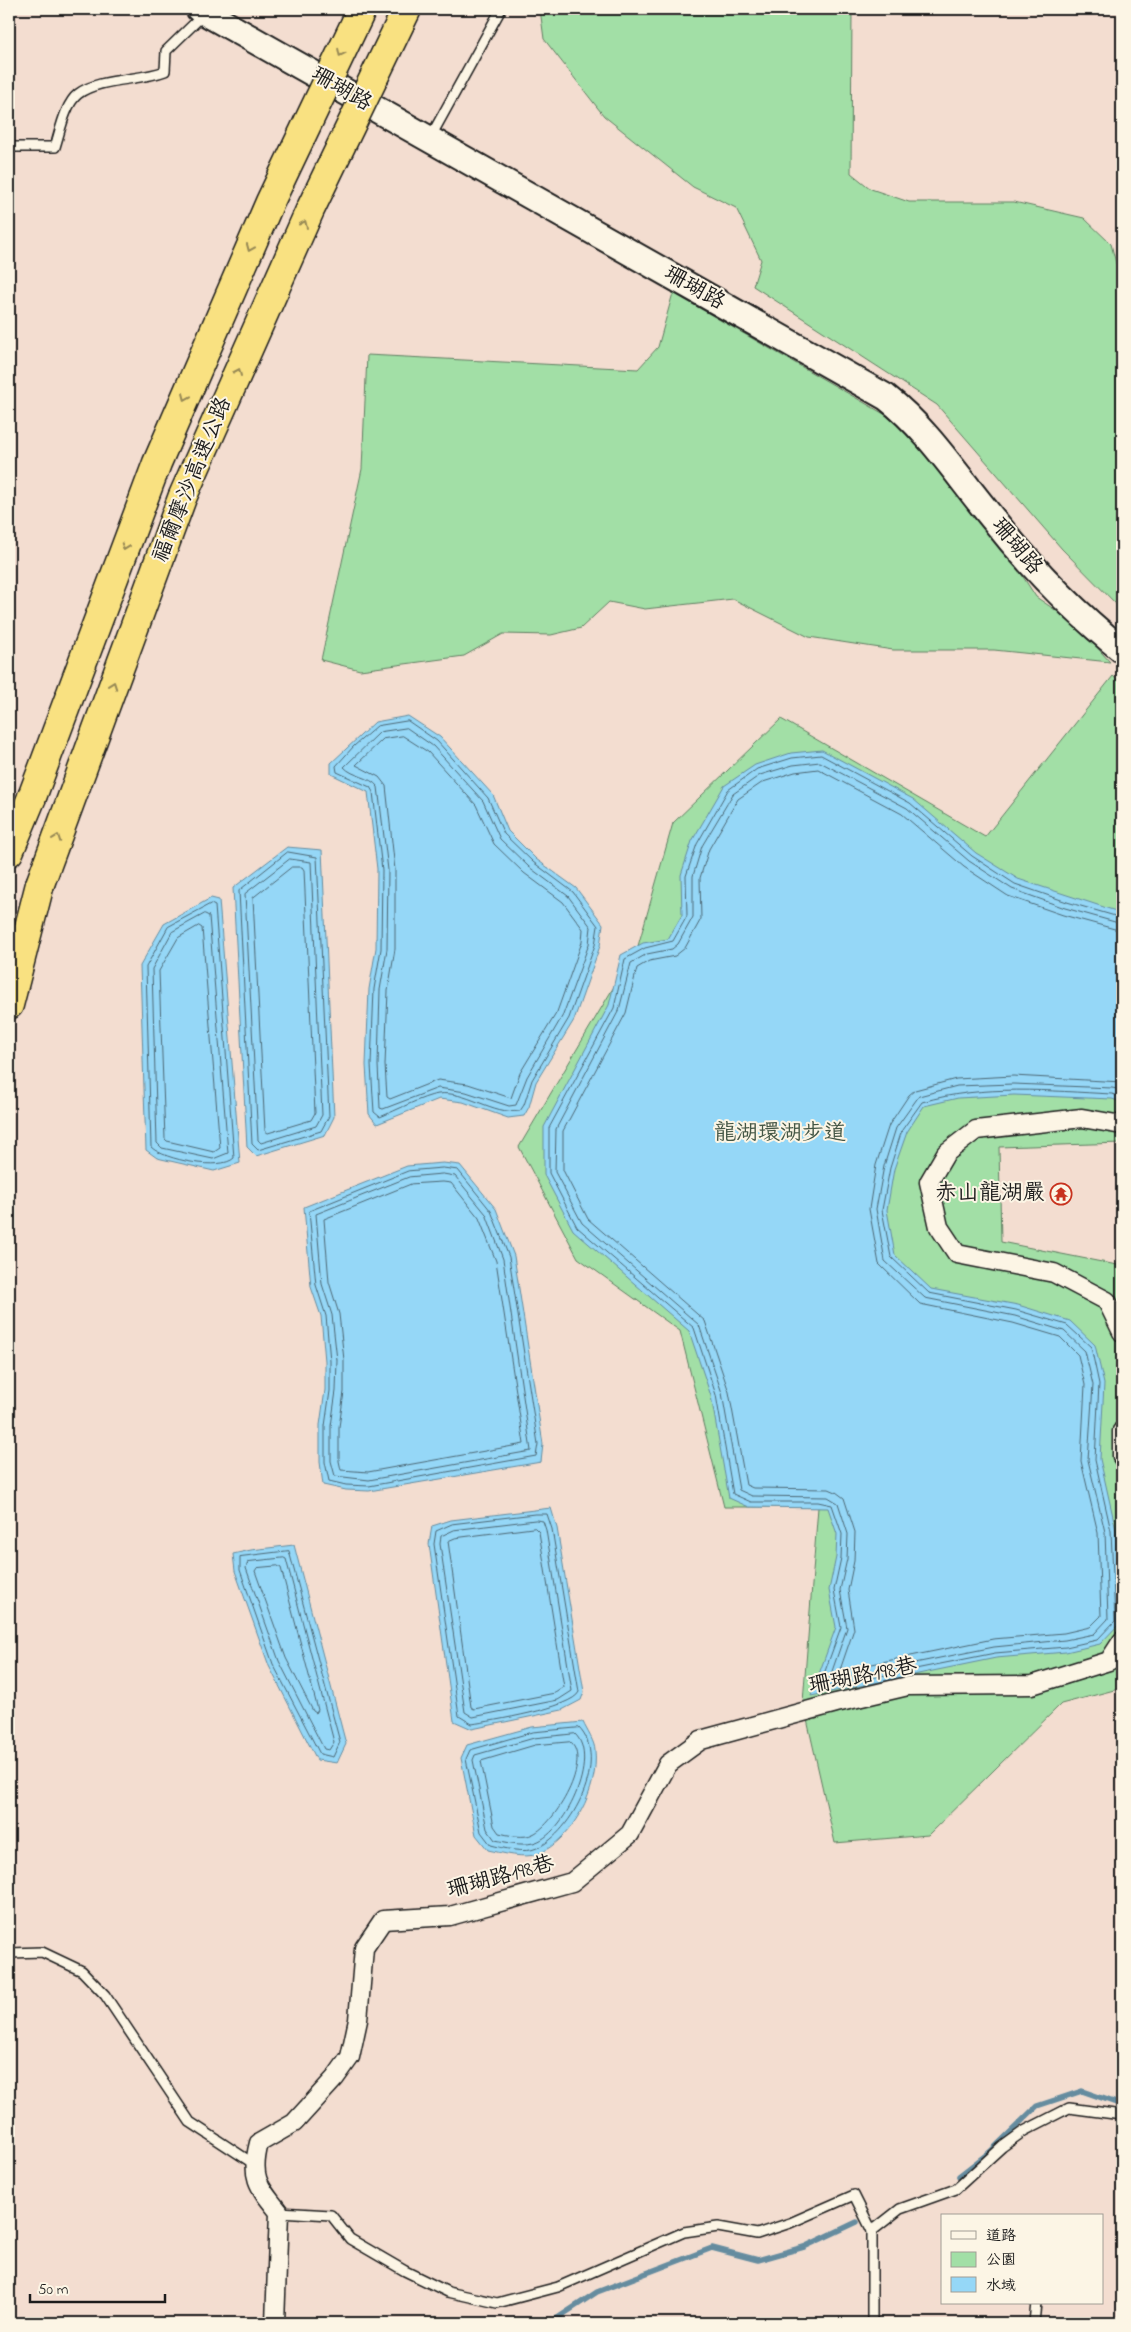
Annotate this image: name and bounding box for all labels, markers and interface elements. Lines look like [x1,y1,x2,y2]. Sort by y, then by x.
one-way arrow [337,48,348,57]
street label: 珊瑚路 [304,60,378,120]
one-way arrow [298,220,309,229]
one-way arrow [246,243,256,251]
street label: 珊瑚路 [657,259,731,319]
one-way arrow [232,368,243,377]
street label: 福爾摩沙高速公路 [145,392,241,568]
one-way arrow [181,392,192,401]
street label: 珊瑚路 [983,511,1049,583]
one-way arrow [121,543,131,551]
one-way arrow [107,682,117,690]
one-way arrow [51,834,61,843]
park label: 龍湖環湖步道 [714,1118,846,1150]
place label: 赤山龍湖嚴 [935,1178,1045,1210]
temple icon: 赤山龍湖嚴 [1049,1182,1073,1206]
street label: 珊瑚路198巷 [806,1651,920,1703]
street label: 珊瑚路198巷 [444,1848,558,1908]
legend [941,2214,1104,2304]
text: 道路 [986,2225,1016,2247]
text: 公園 [986,2249,1016,2271]
scale bar [30,2272,165,2304]
text: 水域 [986,2275,1016,2297]
text: 50 m [38,2279,69,2301]

